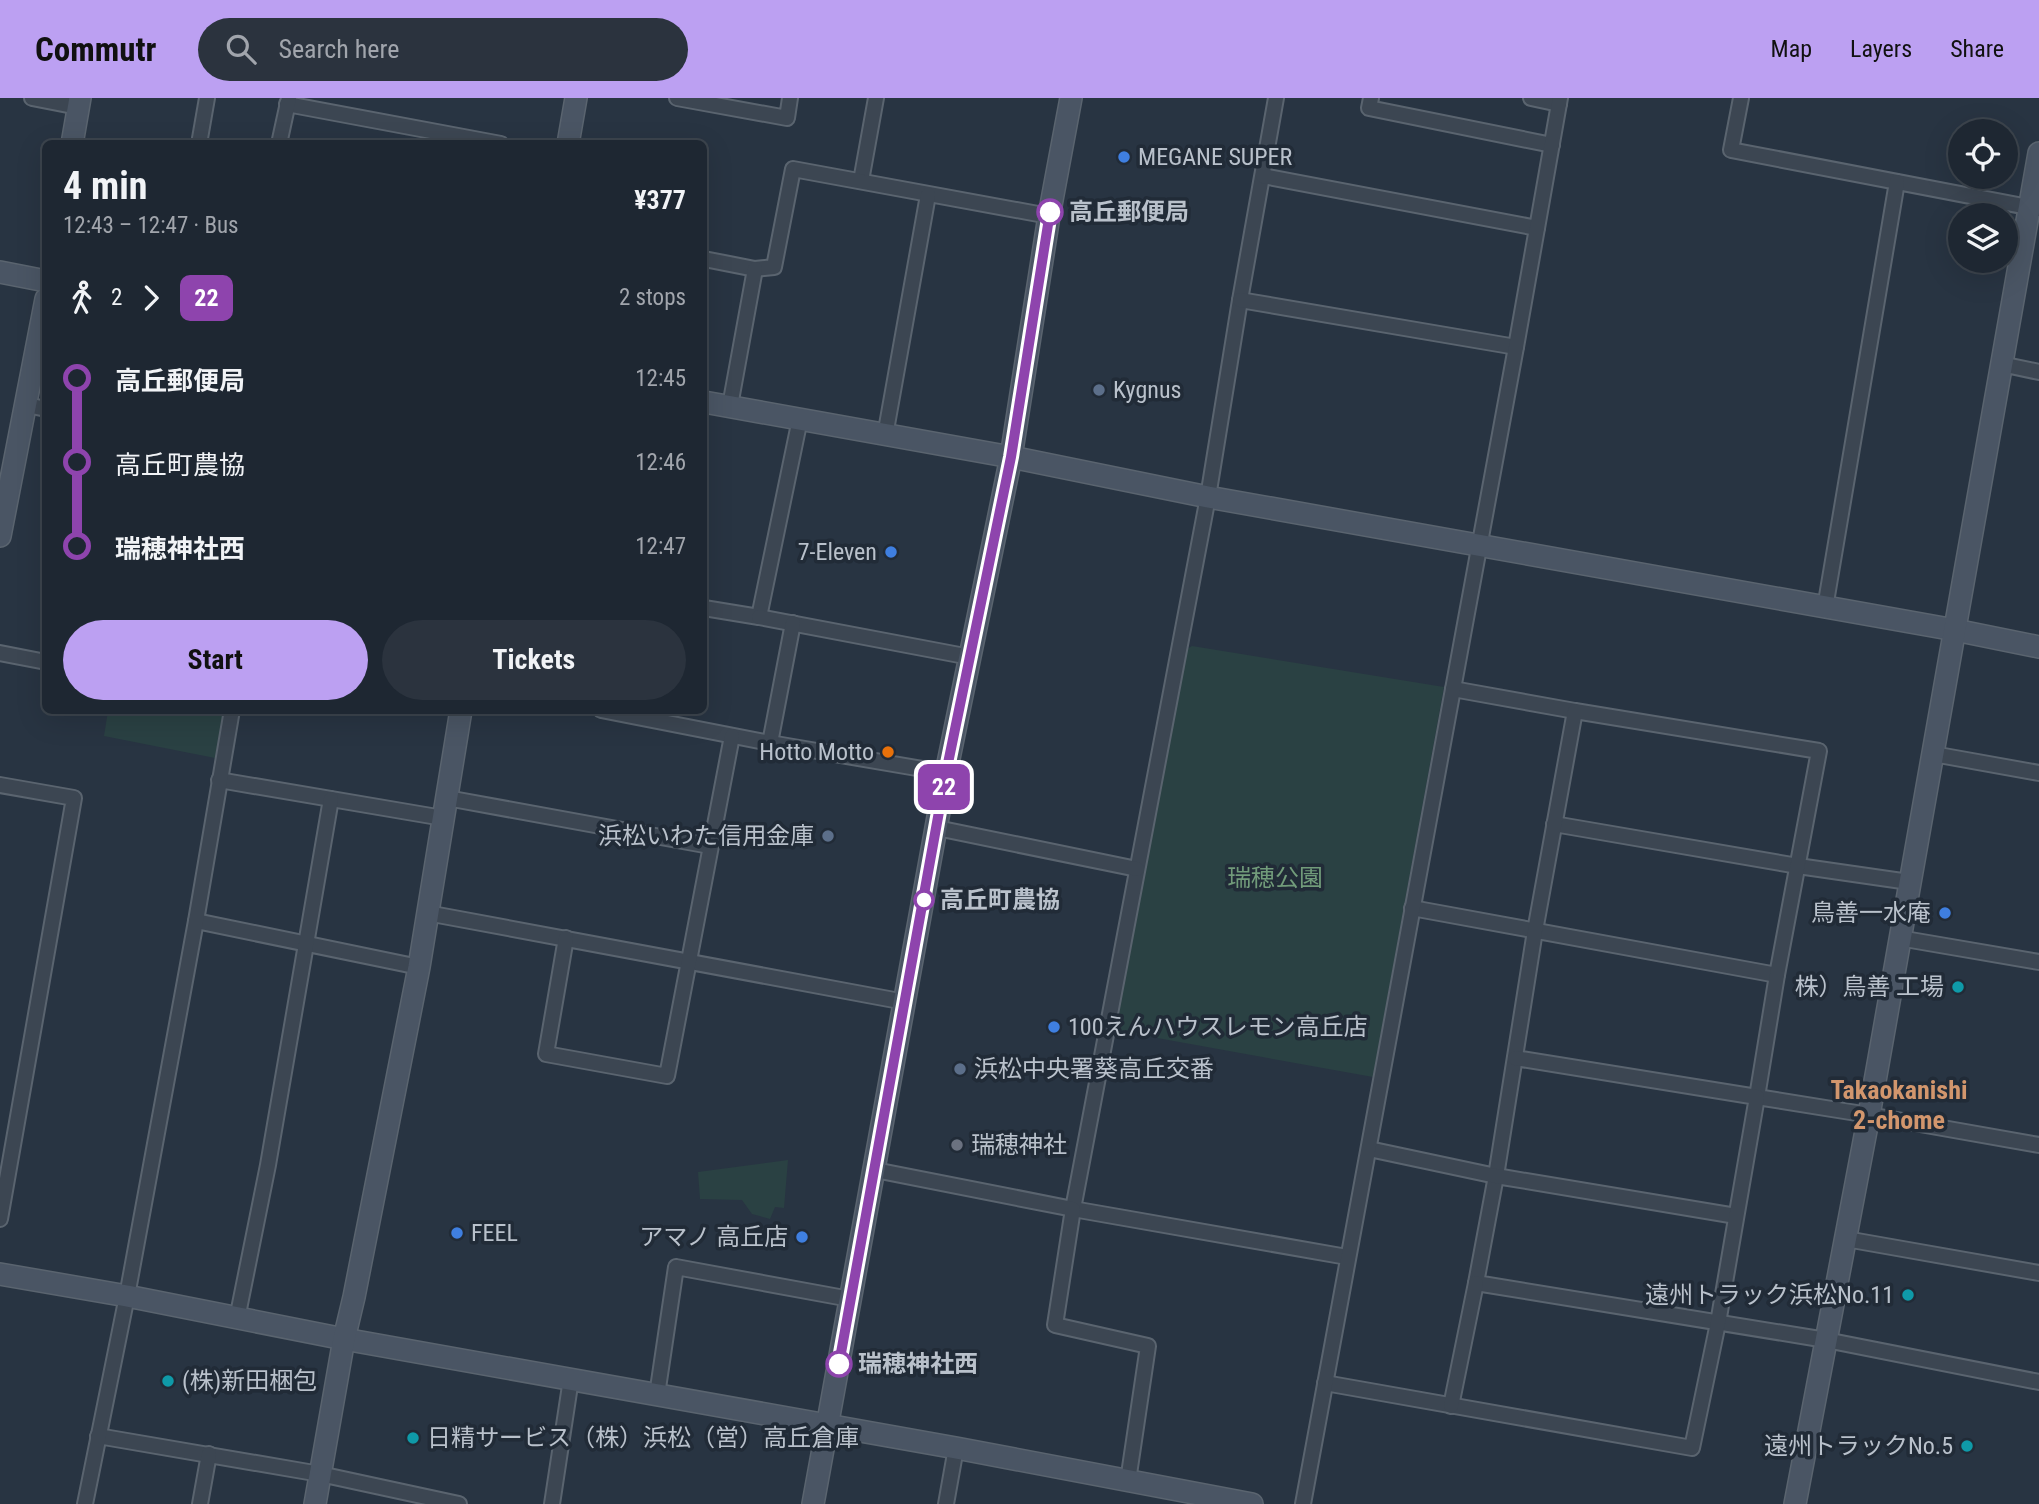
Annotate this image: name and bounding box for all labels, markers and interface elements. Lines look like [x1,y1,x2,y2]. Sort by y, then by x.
search box [198,18,688,81]
text: Commutr [35,30,156,69]
icon: search [222,30,260,68]
text: Search here [278,34,399,64]
text: Map [1771,35,1812,63]
text: Layers [1850,35,1912,63]
text: Share [1950,35,2004,63]
map controls [1948,119,2018,273]
button: locate [1948,119,2018,189]
place label: MEGANE SUPER [1138,143,1293,171]
marker: MEGANE SUPER [1116,149,1132,165]
text: 4 min [63,164,147,208]
text: ¥377 [634,185,686,215]
place label: 高丘郵便局 [1069,198,1189,226]
marker: 高丘郵便局 [1037,199,1063,225]
button: layers [1948,203,2018,273]
text: 12:43 – 12:47 · Bus [63,212,239,239]
icon: walk [63,279,101,317]
icon: forward [132,279,170,317]
text: 2 [111,284,122,311]
text: 22 [194,284,219,312]
text: 2 stops [619,284,686,311]
text: 12:45 [635,365,686,392]
text: 高丘郵便局 [115,366,245,396]
place label: Kygnus [1113,376,1181,404]
marker: Kygnus [1091,382,1107,398]
text: 12:46 [635,449,686,476]
text: 高丘町農協 [115,450,245,480]
text: 12:47 [635,533,686,560]
text: 瑞穂神社西 [115,534,245,564]
place label: 7-Eleven [798,538,877,566]
marker: 7-Eleven [883,544,899,560]
button: Start [63,620,368,700]
button: Tickets [382,620,686,700]
place label: Hotto Motto [759,738,874,766]
marker: Hotto Motto [880,744,896,760]
line badge: 22 [912,764,976,810]
text: 22 [932,773,956,801]
place label: 浜松いわた信用金庫 [598,822,814,850]
marker: 浜松いわた信用金庫 [820,828,836,844]
park label: 瑞穂公園 [1227,864,1323,892]
place label: 高丘町農協 [940,886,1060,914]
marker: 高丘町農協 [914,890,934,910]
place label: 鳥善一水庵 [1811,899,1931,927]
marker: 鳥善一水庵 [1937,905,1953,921]
place label: 株）鳥善 工場 [1794,973,1944,1001]
marker: 株）鳥善 工場 [1950,979,1966,995]
place label: 100えんハウスレモン高丘店 [1068,1013,1368,1041]
marker: 100えんハウスレモン高丘店 [1046,1019,1062,1035]
place label: 浜松中央署葵高丘交番 [974,1055,1214,1083]
marker: 浜松中央署葵高丘交番 [952,1061,968,1077]
district label: Takaokanishi 2-chome [1830,1075,1968,1135]
place label: 瑞穂神社 [971,1131,1067,1159]
marker: 瑞穂神社 [949,1137,965,1153]
place label: FEEL [471,1219,518,1247]
place label: アマノ 高丘店 [639,1223,788,1251]
marker: FEEL [449,1225,465,1241]
marker: アマノ 高丘店 [794,1229,810,1245]
place label: 遠州トラック浜松No.11 [1645,1281,1894,1309]
marker: 遠州トラック浜松No.11 [1900,1287,1916,1303]
place label: 瑞穂神社西 [858,1350,978,1378]
marker: 瑞穂神社西 [826,1351,852,1377]
place label: (株)新田梱包 [182,1367,317,1395]
marker: (株)新田梱包 [160,1373,176,1389]
place label: 日精サービス（株）浜松（営）高丘倉庫 [427,1424,859,1452]
marker: 日精サービス（株）浜松（営）高丘倉庫 [405,1430,421,1446]
place label: 遠州トラックNo.5 [1764,1432,1953,1460]
marker: 遠州トラックNo.5 [1959,1438,1975,1454]

